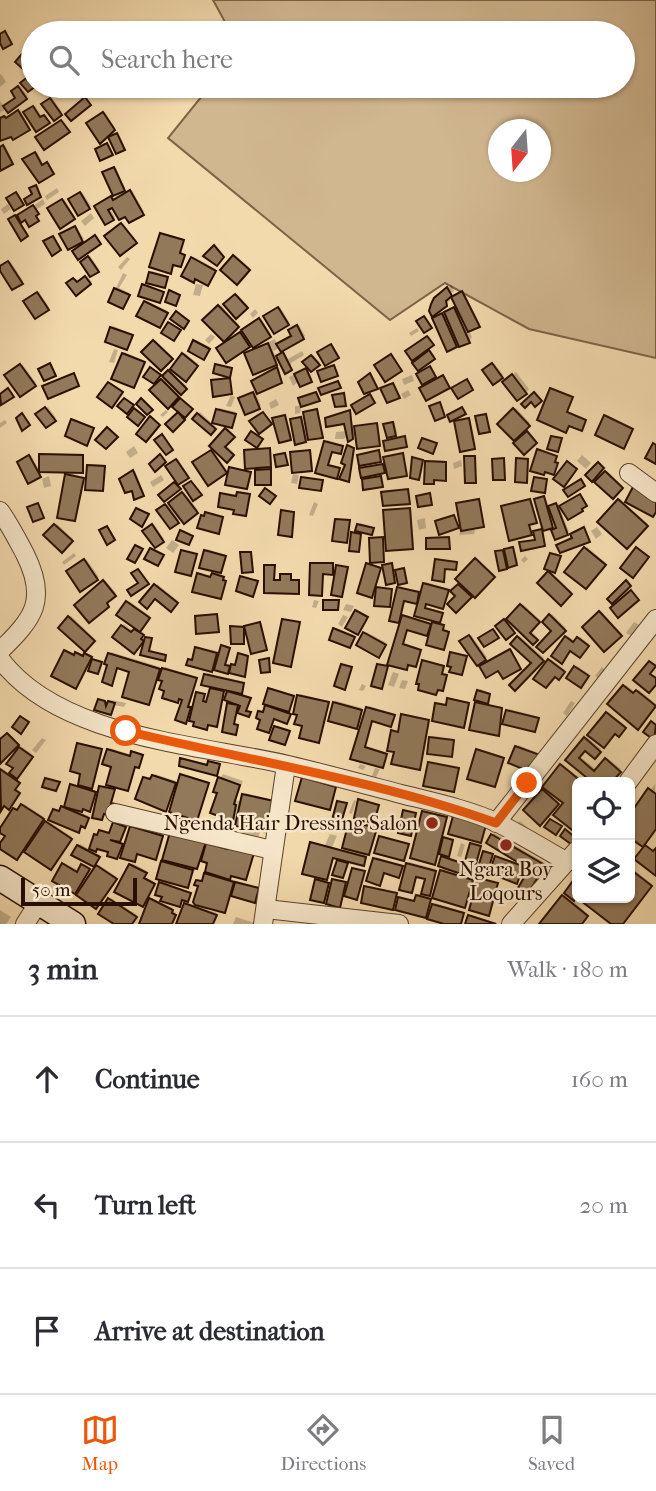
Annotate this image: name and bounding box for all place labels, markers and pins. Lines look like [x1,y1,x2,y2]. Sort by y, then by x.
place label: Ngenda Hair Dressing Salon [163,811,418,835]
marker: Ngenda Hair Dressing Salon [424,815,440,831]
marker: Ngara Boy Loqours [498,837,514,853]
place label: Ngara Boy Loqours [459,857,554,905]

